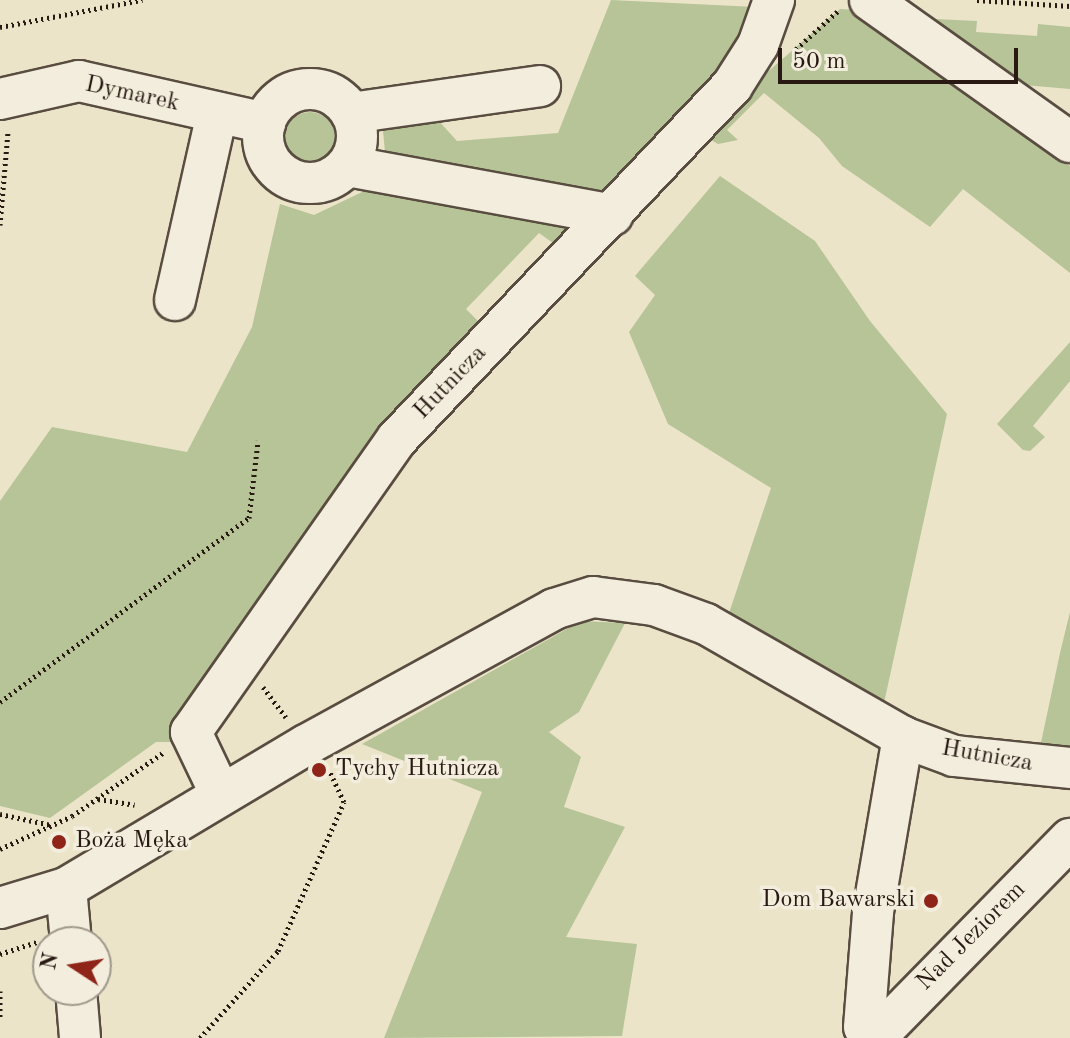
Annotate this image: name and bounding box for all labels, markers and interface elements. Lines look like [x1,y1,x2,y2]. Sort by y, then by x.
scale bar [782,32,1022,82]
text: 50 m [792,50,846,74]
street label: Dymarek [82,71,182,119]
street label: Hutnicza [409,340,493,426]
street label: Hutnicza [939,735,1035,779]
place label: Tychy Hutnicza [335,756,499,784]
marker: Tychy Hutnicza [310,761,328,779]
place label: Boża Męka [75,828,188,856]
marker: Boża Męka [50,833,68,851]
street label: Nad Jeziorem [911,876,1033,998]
place label: Dom Bawarski [762,887,915,915]
marker: Dom Bawarski [922,892,940,910]
north arrow [32,926,112,1006]
text: N [38,951,63,972]

